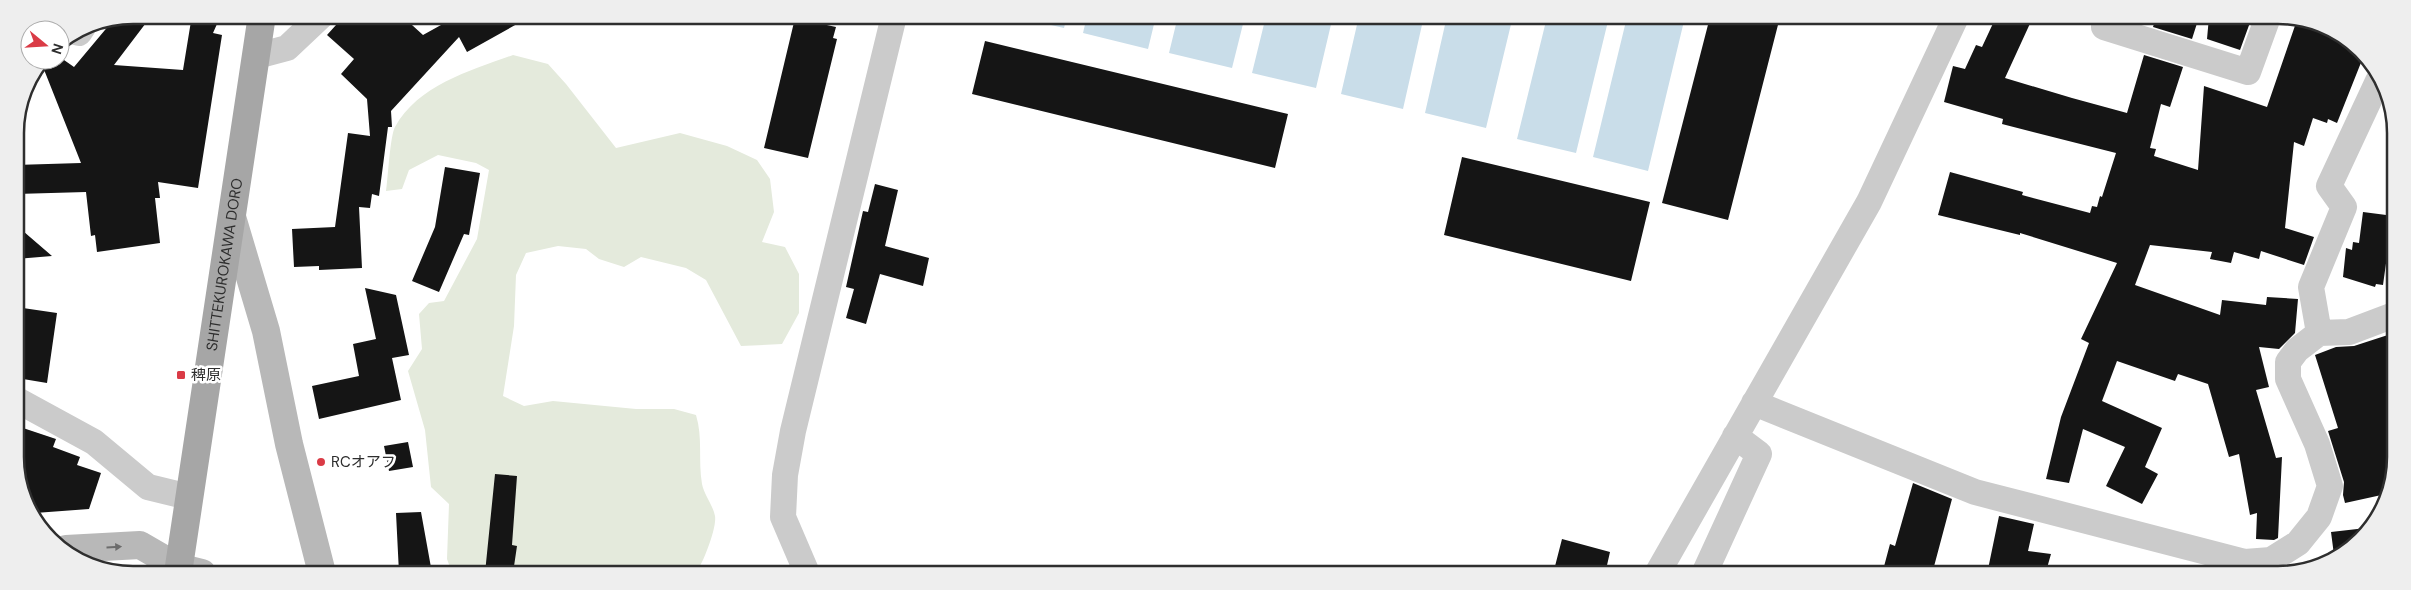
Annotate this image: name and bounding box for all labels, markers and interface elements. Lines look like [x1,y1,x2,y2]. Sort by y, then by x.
north arrow [20,20,70,70]
text: N [47,41,68,57]
street label: SHITTEKUROKAWA DORO [202,177,247,352]
place label: 稗原 [191,365,221,385]
marker: 稗原 [175,369,187,381]
place label: RCオアフ [331,452,396,472]
marker: RCオアフ [315,456,327,468]
one-way arrow [107,542,123,550]

